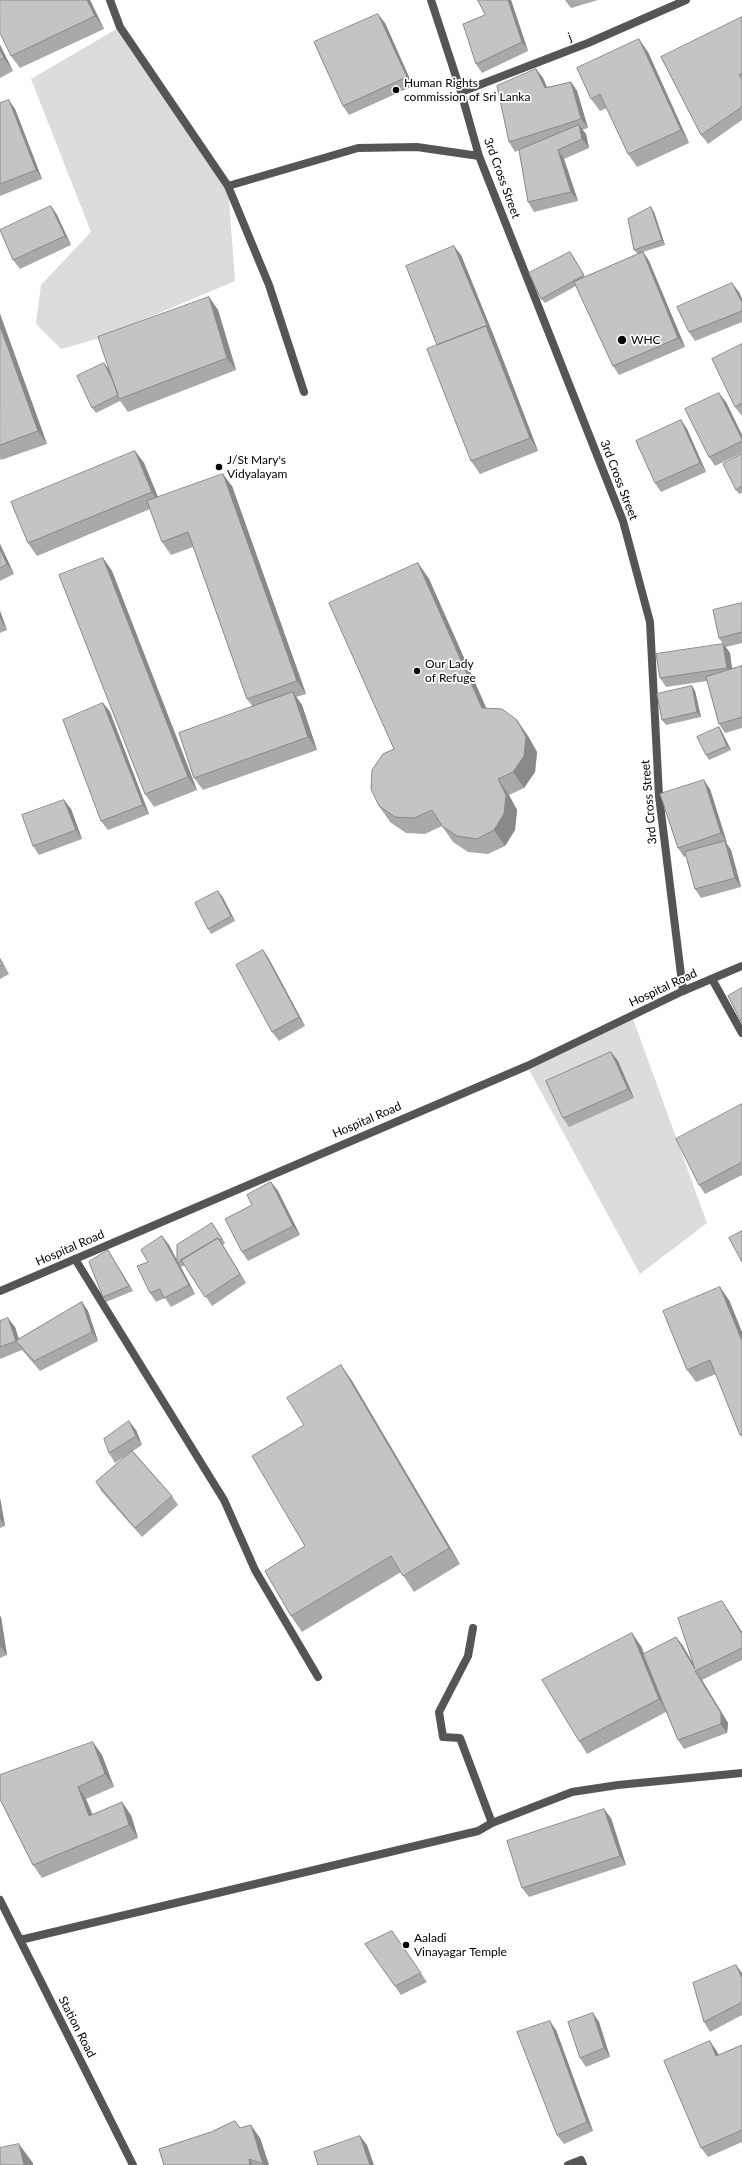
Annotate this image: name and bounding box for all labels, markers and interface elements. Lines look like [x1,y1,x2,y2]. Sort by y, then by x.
street label: j [566,30,574,44]
place label: Human Rights commission of Sri Lanka [404,76,530,104]
marker: Human Rights commission of Sri Lanka [391,85,401,95]
street label: 3rd Cross Street [481,136,523,220]
place label: WHC [631,333,661,347]
marker: WHC [616,334,628,346]
street label: 3rd Cross Street [597,438,641,522]
place label: J/St Mary's Vidyalayam [227,453,287,481]
marker: J/St Mary's Vidyalayam [214,462,224,472]
place label: Our Lady of Refuge [425,657,476,685]
marker: Our Lady of Refuge [412,666,422,676]
street label: 3rd Cross Street [638,759,660,845]
street label: Hospital Road [627,966,699,1010]
street label: Hospital Road [330,1099,404,1141]
street label: Hospital Road [33,1227,107,1269]
place label: Aaladi Vinayagar Temple [414,1931,507,1959]
marker: Aaladi Vinayagar Temple [401,1940,411,1950]
street label: Station Road [55,1994,99,2060]

